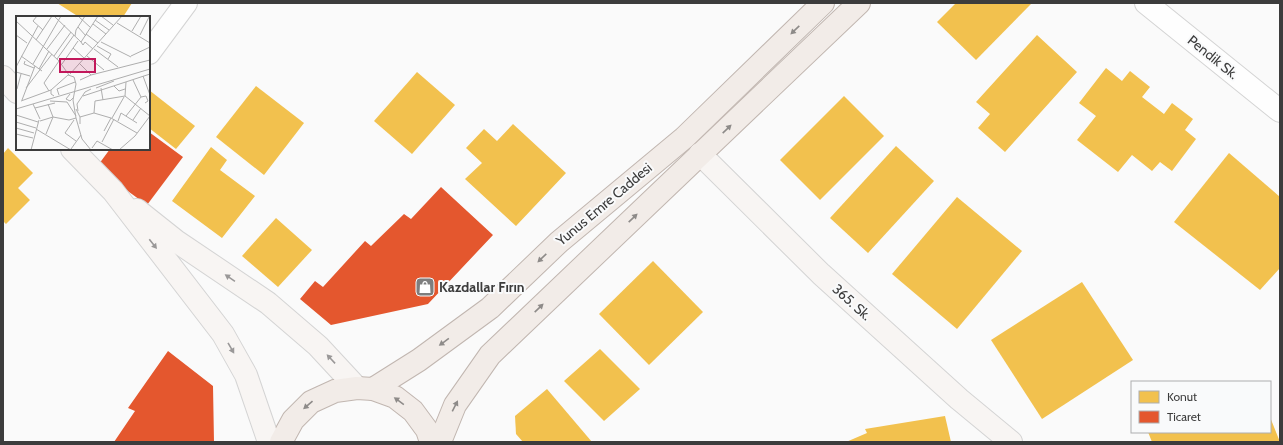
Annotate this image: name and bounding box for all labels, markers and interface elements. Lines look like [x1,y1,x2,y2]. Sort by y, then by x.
inset map [16,16,150,150]
one-way arrow [790,25,800,35]
street label: Pendik Sk. [1184,31,1242,83]
one-way arrow [722,124,732,133]
street label: Yunus Emre Caddesi [552,159,656,250]
one-way arrow [628,213,638,223]
one-way arrow [149,239,158,250]
one-way arrow [537,253,547,263]
one-way arrow [225,274,235,282]
shop icon: Kazdallar Fırın [414,276,436,298]
place label: Kazdallar Fırın [439,278,525,296]
street label: 365. Sk. [829,280,875,324]
one-way arrow [534,303,544,313]
one-way arrow [439,338,449,346]
one-way arrow [227,343,234,354]
one-way arrow [326,354,335,364]
legend [1131,381,1271,433]
text: Konut [1167,389,1197,404]
one-way arrow [394,397,405,405]
one-way arrow [304,400,313,409]
one-way arrow [452,400,458,412]
text: Ticaret [1167,409,1201,424]

